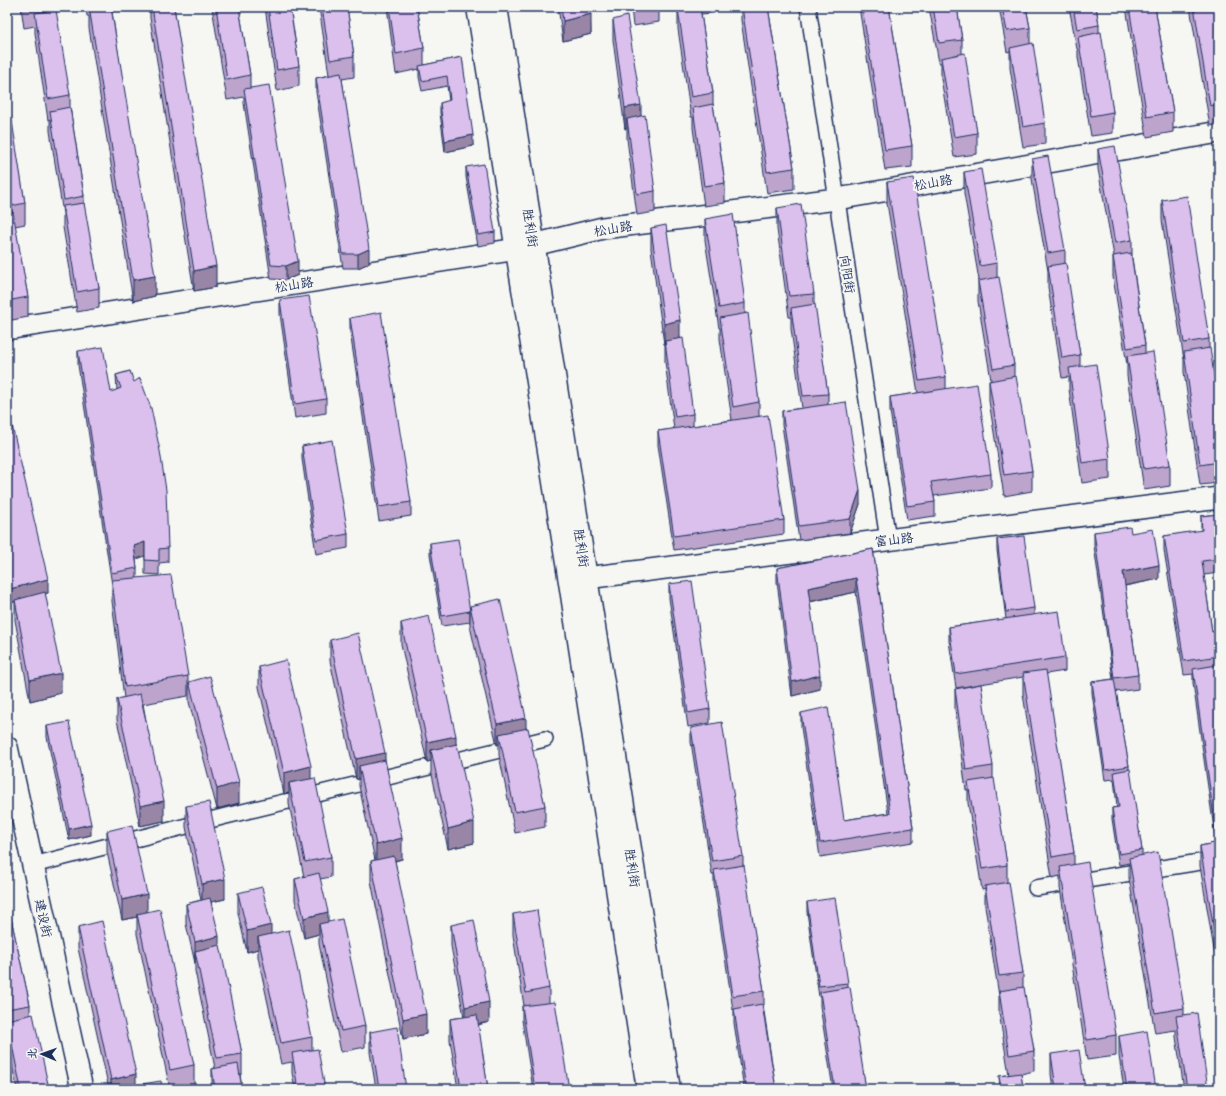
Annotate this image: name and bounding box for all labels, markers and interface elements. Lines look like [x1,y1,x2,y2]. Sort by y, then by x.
street label: 松山路 [913,172,954,197]
street label: 胜利街 [516,208,541,249]
street label: 松山路 [593,218,634,243]
street label: 向阳街 [833,254,858,295]
street label: 松山路 [274,274,315,299]
street label: 胜利街 [567,528,592,569]
street label: 富山路 [874,530,915,553]
street label: 胜利街 [618,848,643,889]
street label: 建设街 [28,897,55,940]
north arrow [22,1034,62,1074]
text: 北 [26,1048,42,1059]

